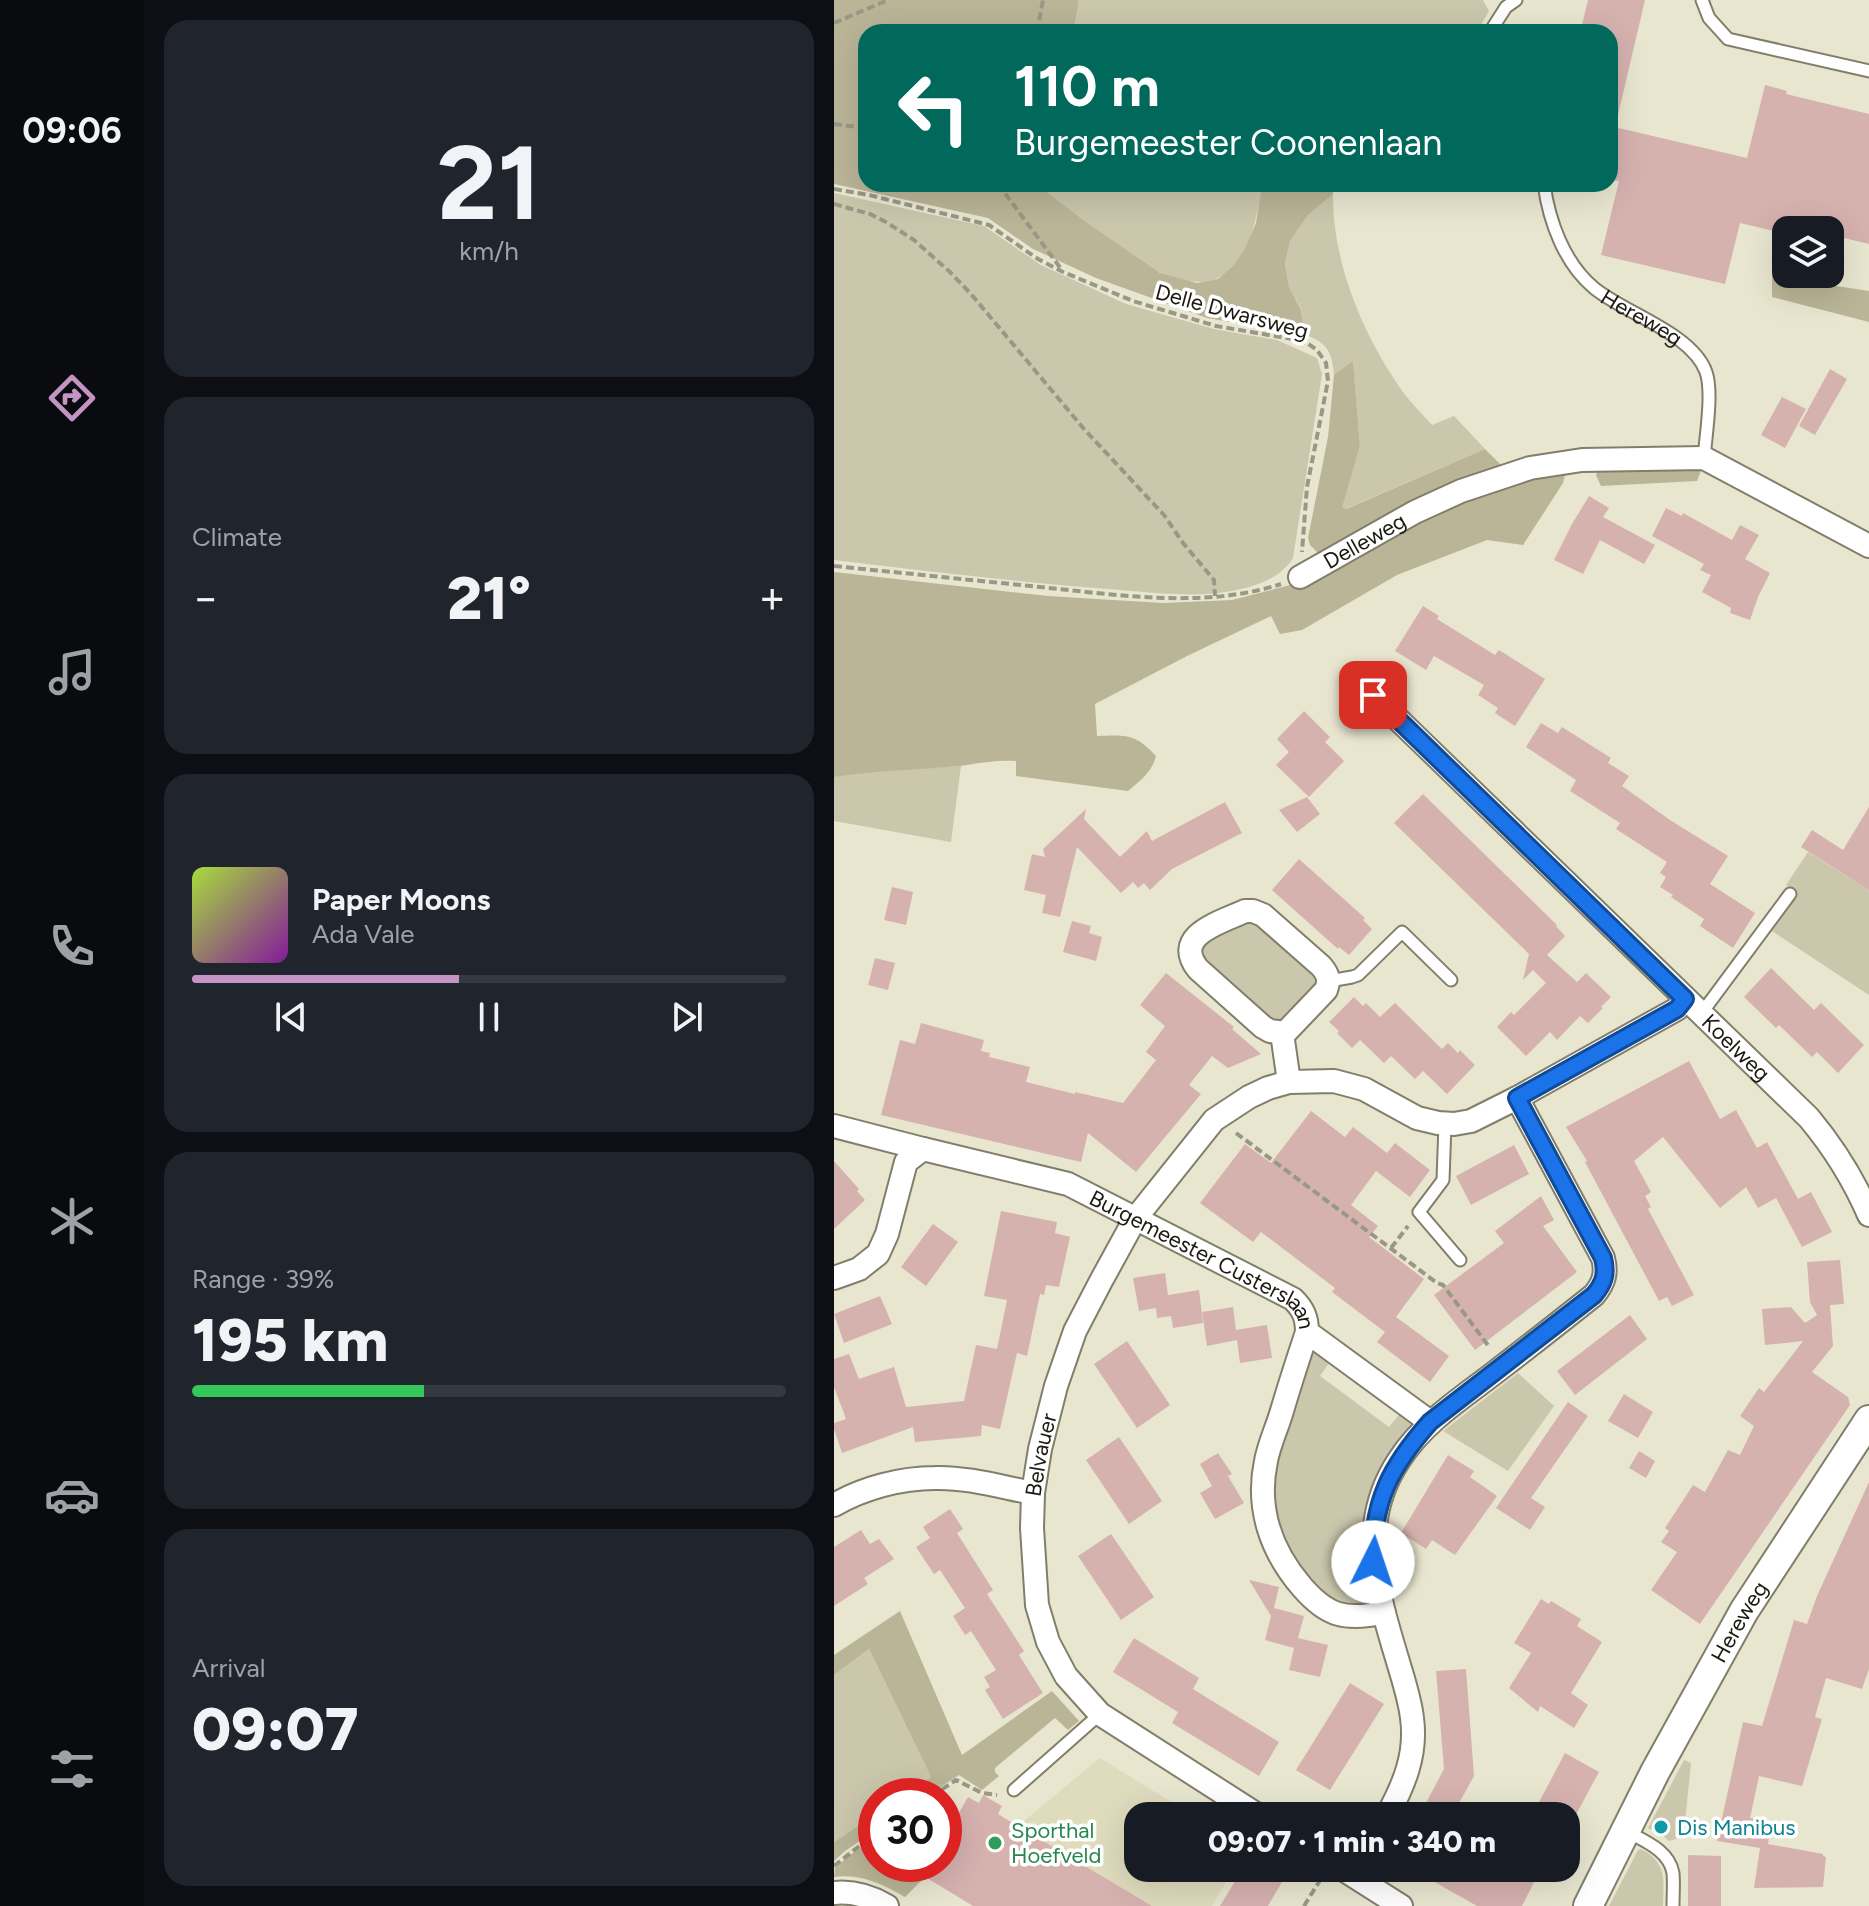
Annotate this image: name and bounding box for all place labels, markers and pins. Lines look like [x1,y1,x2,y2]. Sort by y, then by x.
pin [1339,661,1407,729]
place label: Dis Manibus [1677,1814,1796,1841]
place label: Sporthal Hoefveld [1011,1817,1101,1869]
marker: Dis Manibus [1652,1818,1670,1836]
marker: Sporthal Hoefveld [986,1834,1004,1852]

